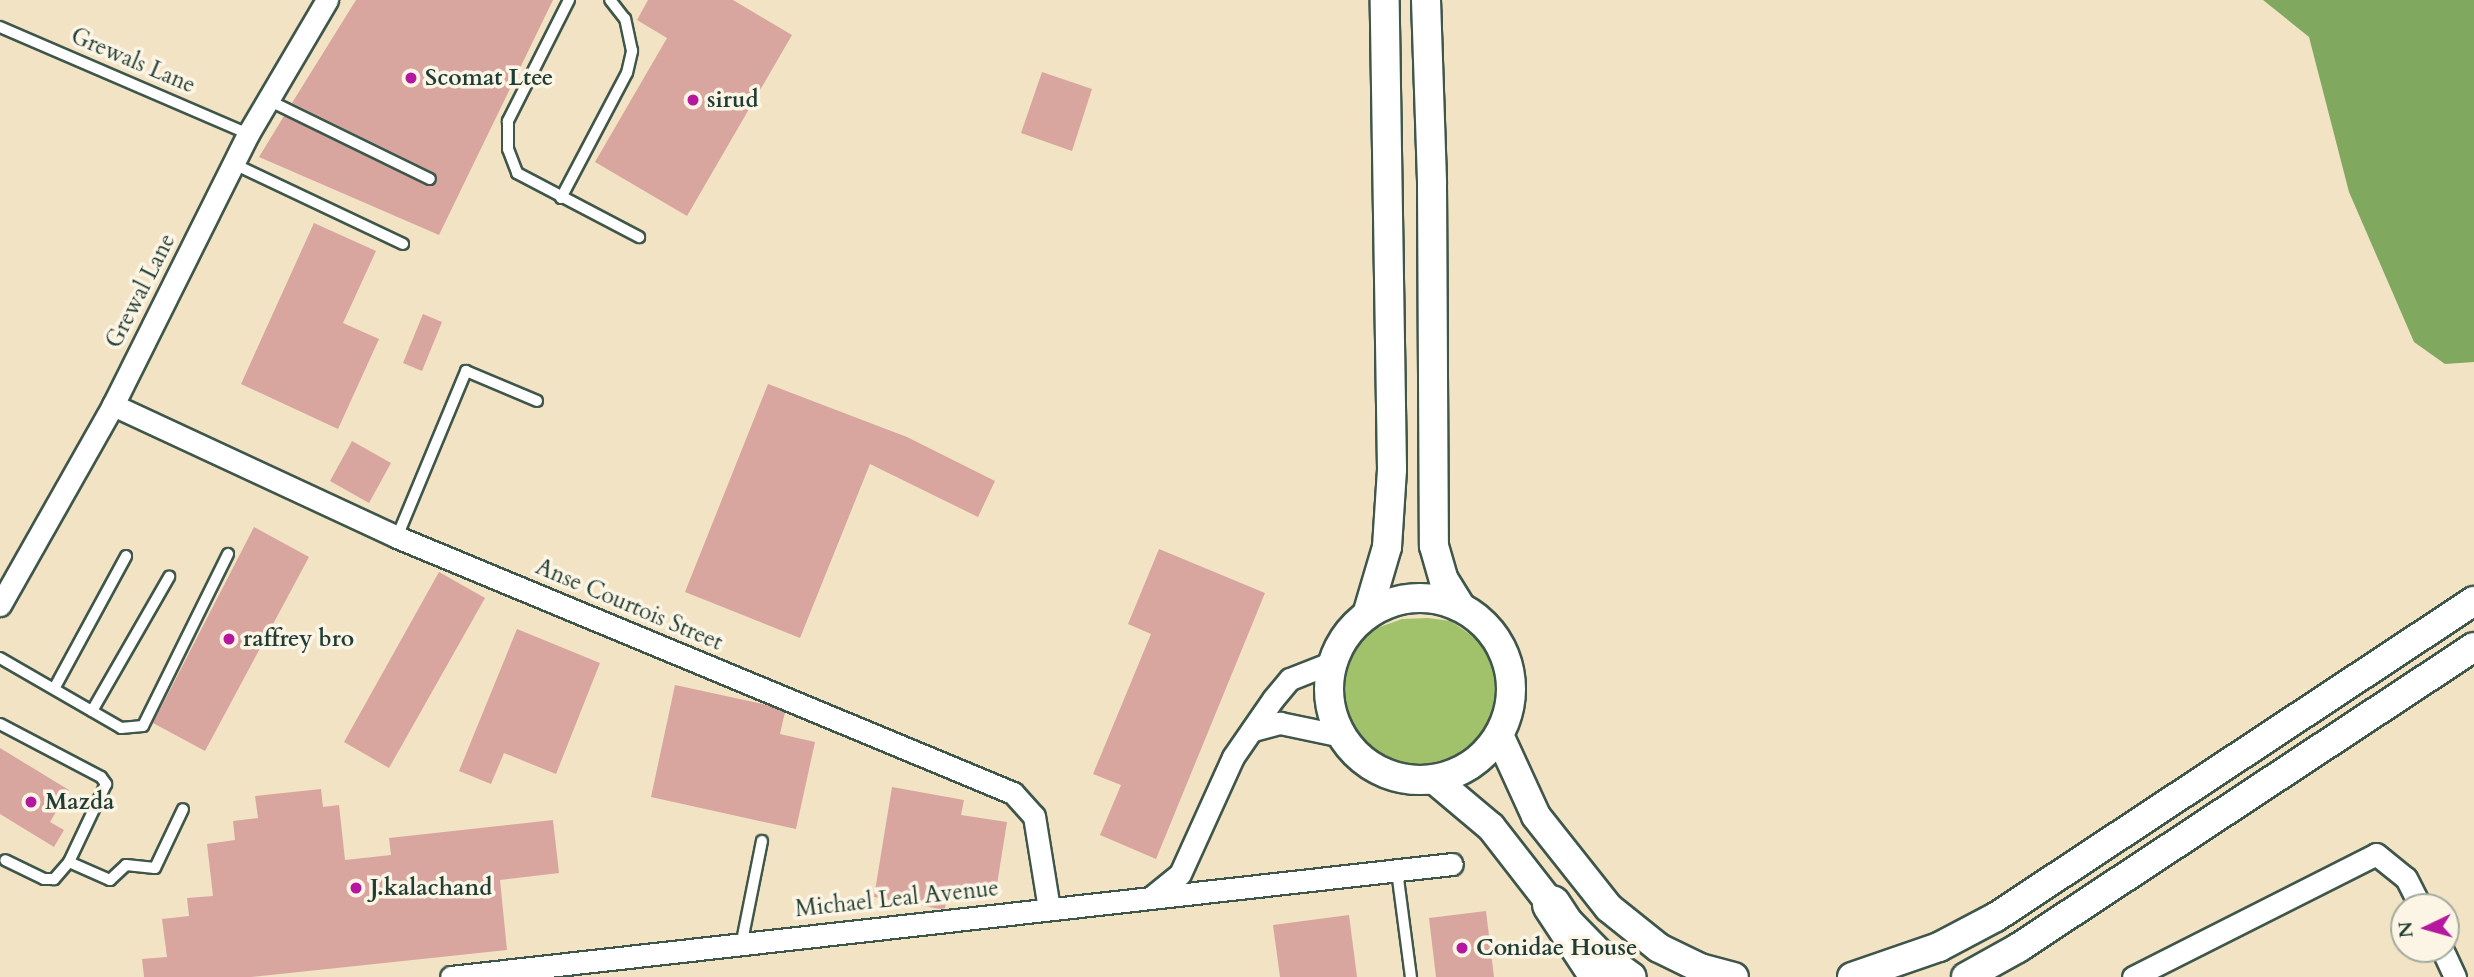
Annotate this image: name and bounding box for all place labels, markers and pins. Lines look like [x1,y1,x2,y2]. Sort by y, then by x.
place label: Scomat Ltee [425,64,553,92]
marker: Scomat Ltee [403,70,419,86]
place label: sirud [707,86,759,114]
marker: sirud [685,92,701,108]
place label: raffrey bro [243,625,354,653]
marker: raffrey bro [221,631,237,647]
place label: Mazda [45,788,114,816]
marker: Mazda [23,794,39,810]
place label: J.kalachand [370,874,492,902]
marker: J.kalachand [348,880,364,896]
place label: Conidae House [1476,934,1637,962]
marker: Conidae House [1454,940,1470,956]

